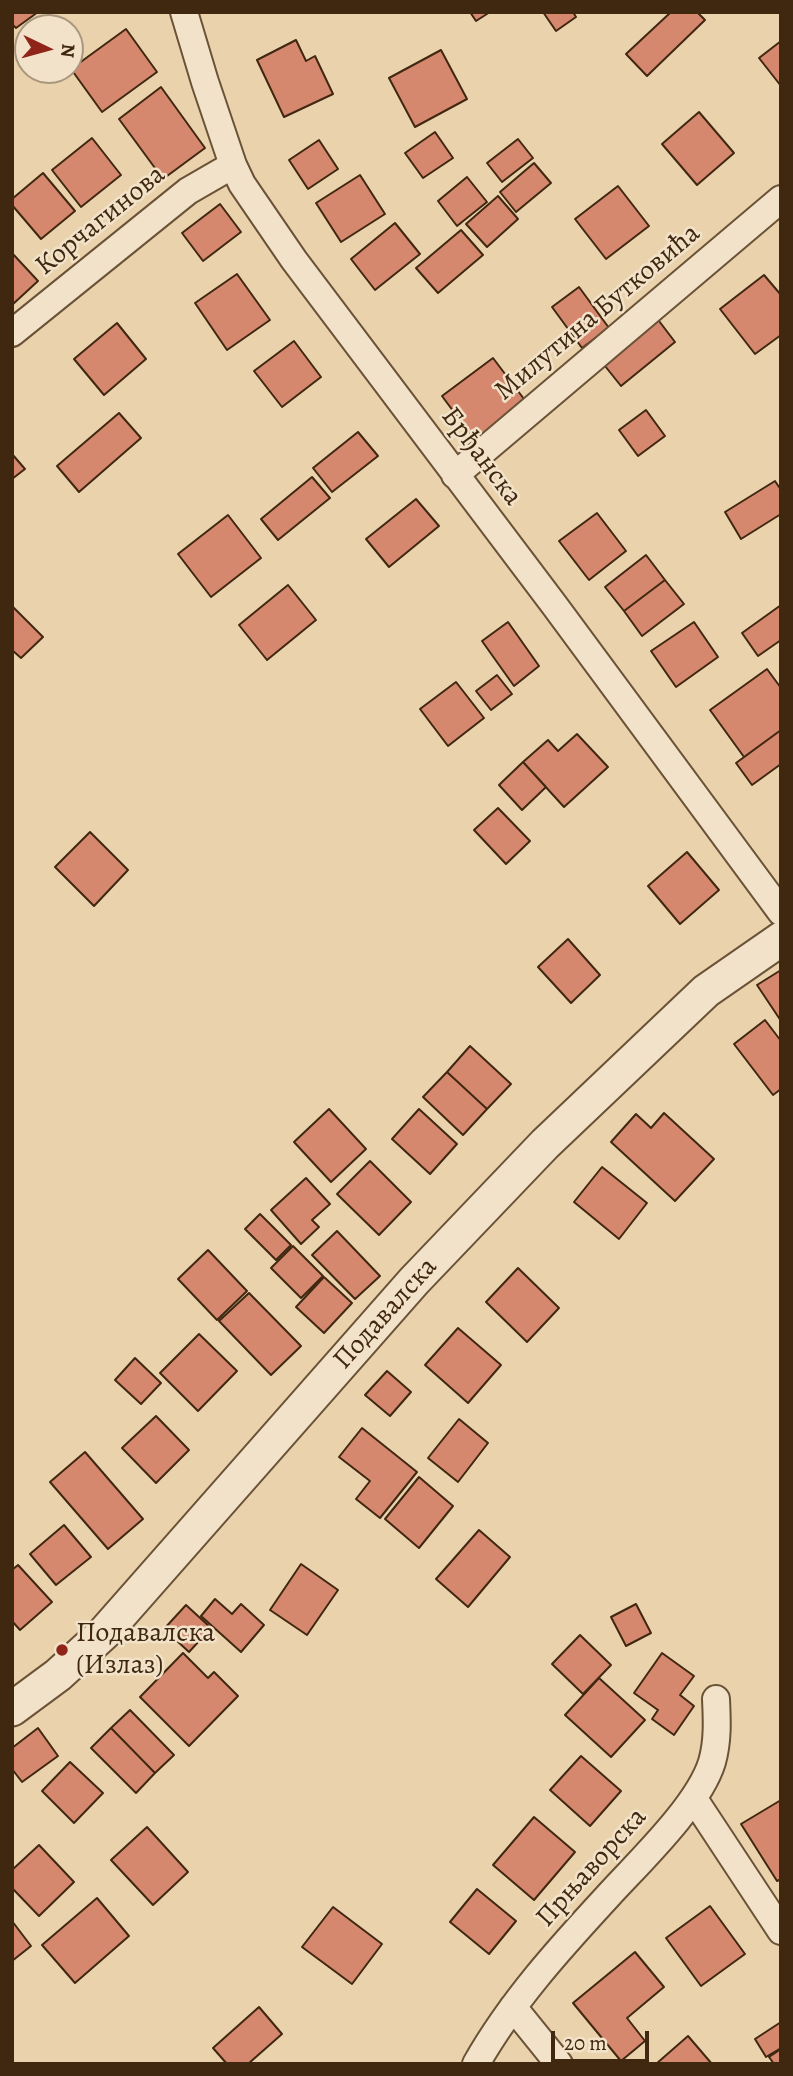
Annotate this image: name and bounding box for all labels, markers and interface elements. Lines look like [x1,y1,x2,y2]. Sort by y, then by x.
north arrow [14,14,84,84]
text: N [54,43,81,59]
street label: Корчагинова [29,159,173,283]
street label: Милутина Бутковића [489,217,707,409]
street label: Брђанска [433,401,529,513]
street label: Подавалска [327,1251,445,1377]
place label: Подавалска (Излаз) [76,1617,215,1683]
marker: Подавалска (Излаз) [54,1642,70,1658]
street label: Прњаворска [530,1801,654,1935]
scale bar [555,2016,653,2060]
text: 20 m [564,2029,607,2057]

